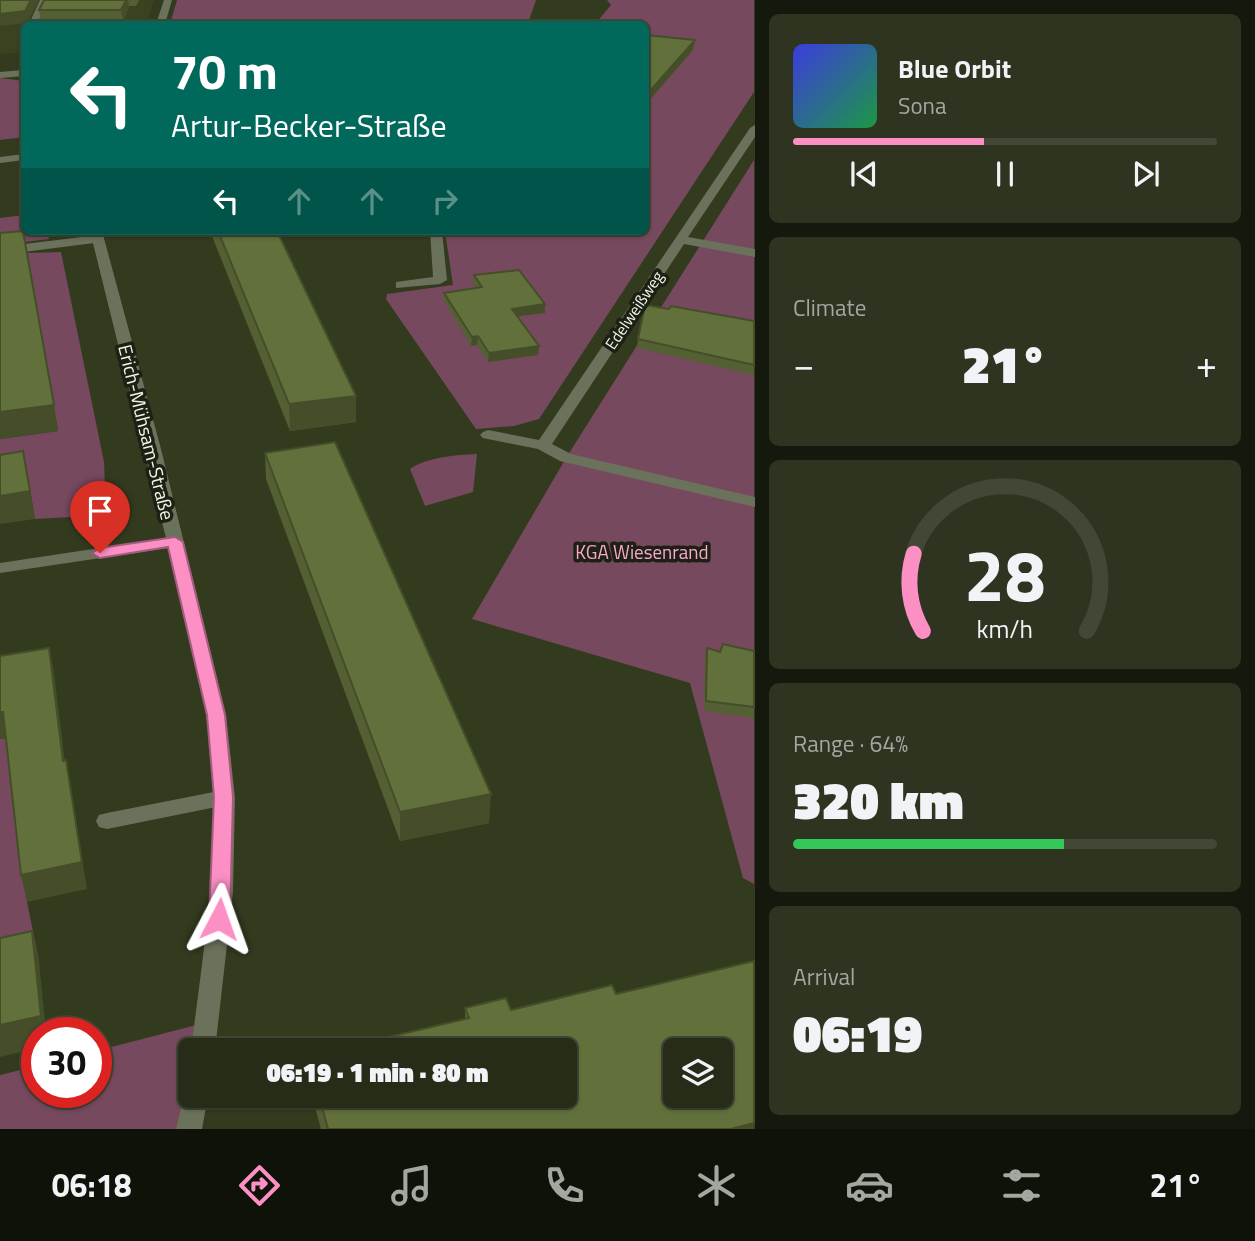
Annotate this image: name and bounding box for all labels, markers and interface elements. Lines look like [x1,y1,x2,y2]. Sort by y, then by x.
text: 70 m [171,33,278,108]
icon: left [56,49,147,140]
text: Blue Orbit [898,49,1011,88]
text: Sona [898,88,946,123]
text: Artur-Becker-Straße [171,101,447,149]
icon: previous [845,155,883,193]
icon: pause [986,155,1024,193]
icon: next [1127,155,1165,193]
icon: left [207,182,245,220]
icon: ahead [280,182,318,220]
icon: ahead [353,182,391,220]
icon: right [426,182,464,220]
street label: Edelweißweg [599,266,669,354]
text: Climate [793,290,866,325]
text: 21° [962,324,1048,403]
text: − [793,335,814,393]
text: + [1196,335,1217,393]
street label: Erich-Mühsam-Straße [111,341,183,523]
pin [70,481,130,553]
icon: arrive [81,492,119,530]
text: 28 [964,519,1046,629]
park label: KGA Wiesenrand [575,537,709,566]
text: km/h [977,609,1033,647]
text: Range · 64% [793,726,908,761]
text: 320 km [793,760,964,839]
position arrow [182,882,256,956]
text: Arrival [793,959,855,994]
text: 06:19 [793,993,922,1072]
speed limit sign: 30 [21,1017,112,1108]
map controls [663,1038,733,1108]
button: layers [663,1038,733,1108]
text: 06:19 · 1 min · 80 m [267,1053,489,1092]
text: 06:18 [52,1161,132,1209]
icon: directions [235,1161,284,1210]
icon: music [387,1161,436,1210]
icon: phone [540,1161,589,1210]
icon: climate [692,1161,741,1210]
icon: car [845,1161,894,1210]
icon: filters [997,1161,1046,1210]
text: 21° [1149,1161,1203,1209]

